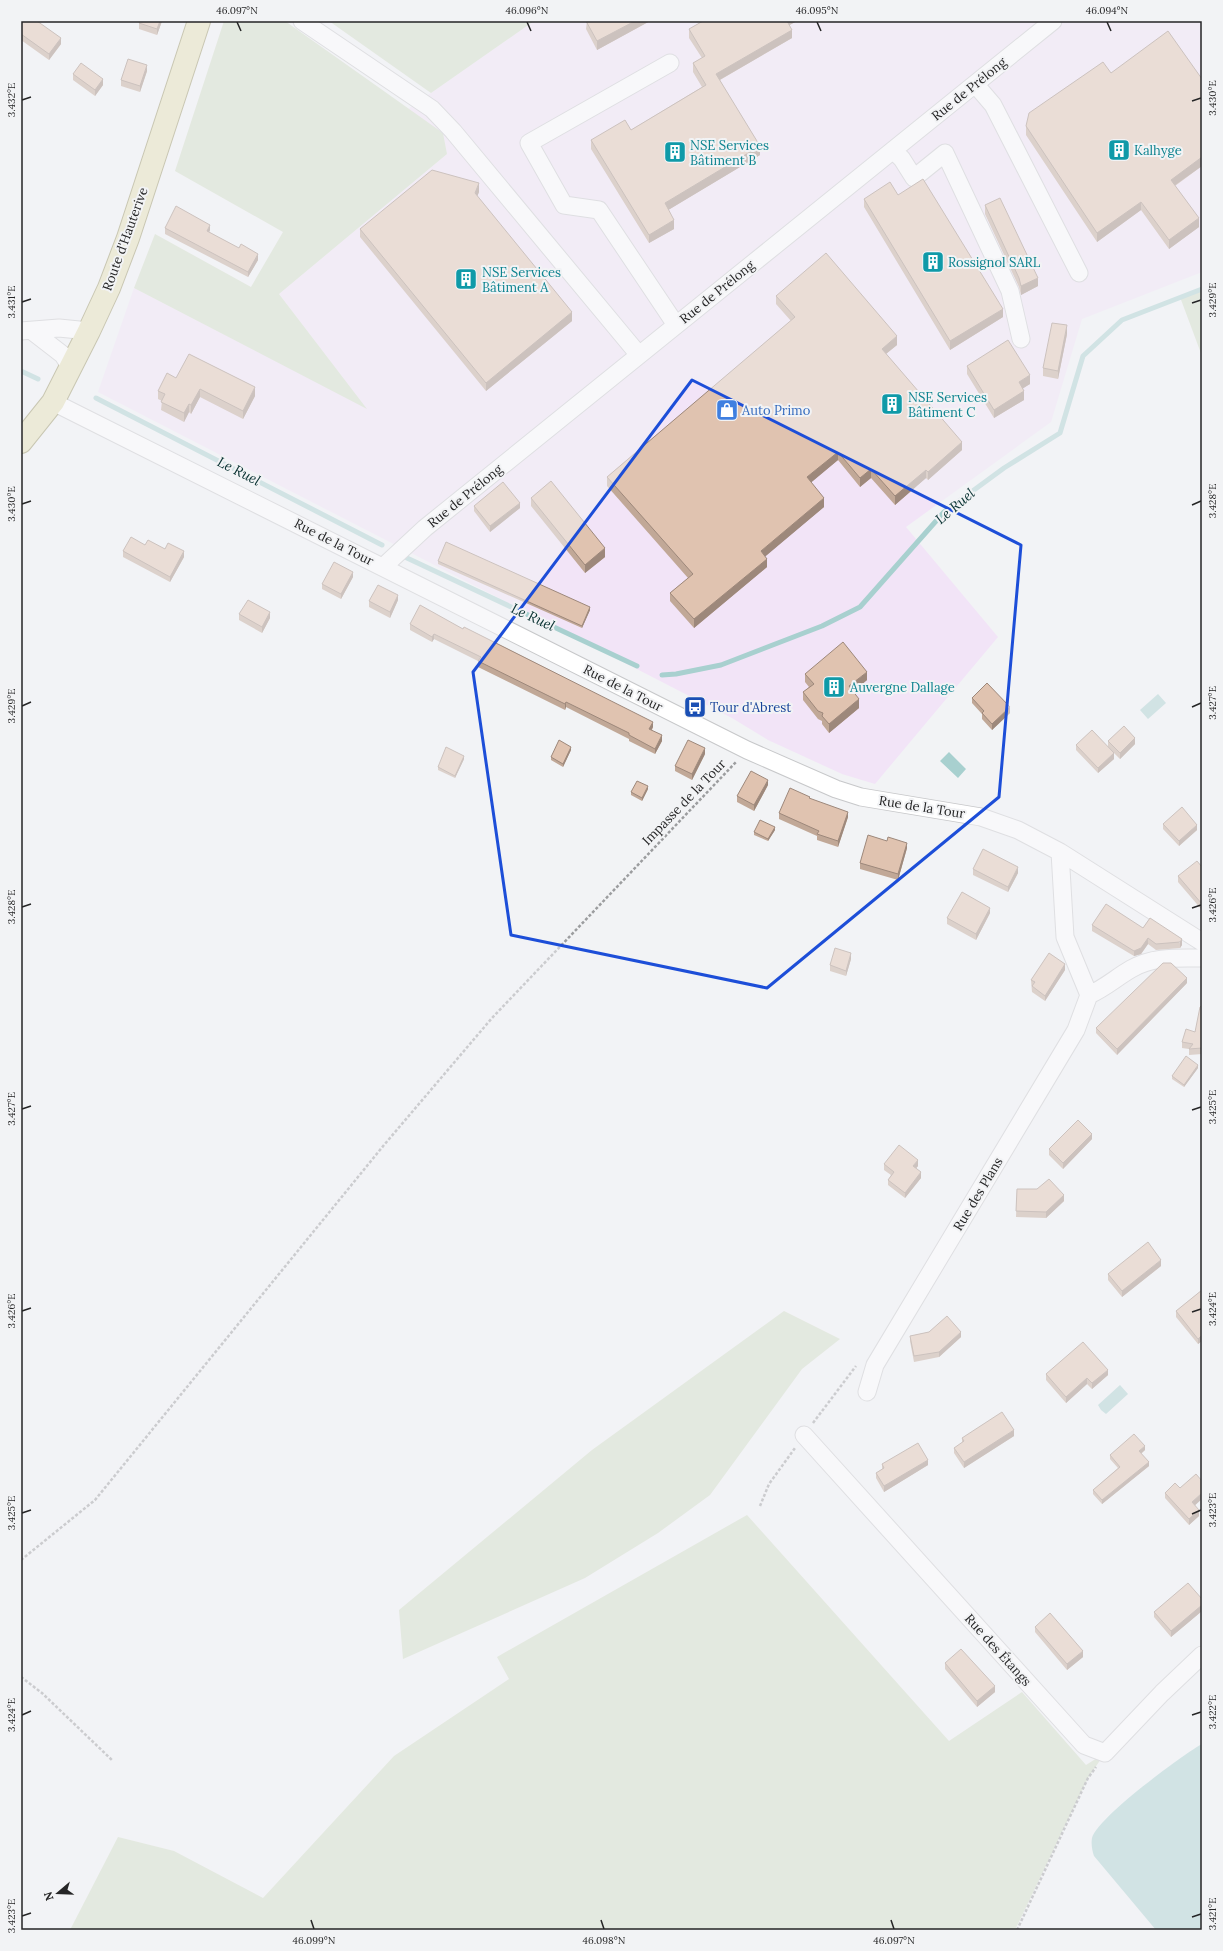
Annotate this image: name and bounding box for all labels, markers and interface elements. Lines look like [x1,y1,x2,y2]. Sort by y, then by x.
text: 46.097°N [216,4,258,17]
text: 46.096°N [506,4,549,17]
text: 46.095°N [796,4,839,17]
text: 46.094°N [1086,4,1129,17]
street label: Rue de Prélong [928,53,1010,124]
text: 3.430°E [1206,80,1219,116]
text: 3.432°E [5,83,18,117]
place label: NSE Services Bâtiment B [690,137,769,169]
building icon: Kalhyge [1106,137,1132,163]
building icon: NSE Services Bâtiment B [662,139,688,165]
place label: Kalhyge [1134,142,1182,159]
street label: Route d'Hauterive [98,185,152,293]
building icon: Rossignol SARL [920,249,946,275]
place label: Rossignol SARL [948,254,1041,271]
street label: Rue de Prélong [676,256,758,327]
place label: NSE Services Bâtiment A [482,264,561,296]
building icon: NSE Services Bâtiment A [453,266,479,292]
text: 3.429°E [1206,283,1219,317]
text: 3.431°E [5,286,18,318]
place label: NSE Services Bâtiment C [908,389,987,421]
building icon: NSE Services Bâtiment C [879,391,905,417]
shop icon: Auto Primo [714,397,740,423]
place label: Auto Primo [741,402,811,419]
water label: Le Ruel [214,453,264,490]
street label: Rue de Prélong [424,460,506,531]
water label: Le Ruel [932,484,978,528]
text: 3.428°E [1206,484,1219,518]
text: 3.430°E [5,486,18,522]
street label: Rue de la Tour [291,515,377,569]
water label: Le Ruel [508,599,558,635]
street label: Rue de la Tour [580,661,666,715]
building icon: Auvergne Dallage [821,674,847,700]
place label: Auvergne Dallage [849,679,955,696]
text: 3.427°E [1206,686,1219,720]
text: 3.429°E [5,689,18,723]
bus stop icon: Tour d'Abrest [682,694,708,720]
place label: Tour d'Abrest [710,699,791,716]
street label: Impasse de la Tour [638,755,730,849]
street label: Rue de la Tour [878,792,967,822]
text: 3.426°E [1206,888,1219,922]
text: 3.428°E [5,890,18,924]
text: 3.425°E [1206,1090,1219,1124]
text: 3.427°E [5,1092,18,1126]
street label: Rue des Plans [949,1154,1007,1234]
text: 3.424°E [1206,1292,1219,1326]
text: 3.426°E [5,1294,18,1328]
text: 3.423°E [1206,1493,1219,1527]
text: 3.425°E [5,1496,18,1530]
street label: Rue des Étangs [961,1610,1035,1690]
text: 3.422°E [1206,1695,1219,1729]
text: 3.424°E [5,1698,18,1732]
north arrow [38,1873,78,1913]
text: N [40,1889,57,1903]
text: 3.421°E [1206,1898,1219,1930]
text: 3.423°E [5,1899,18,1933]
text: 46.099°N [293,1934,336,1947]
text: 46.098°N [583,1934,626,1947]
text: 46.097°N [873,1934,915,1947]

